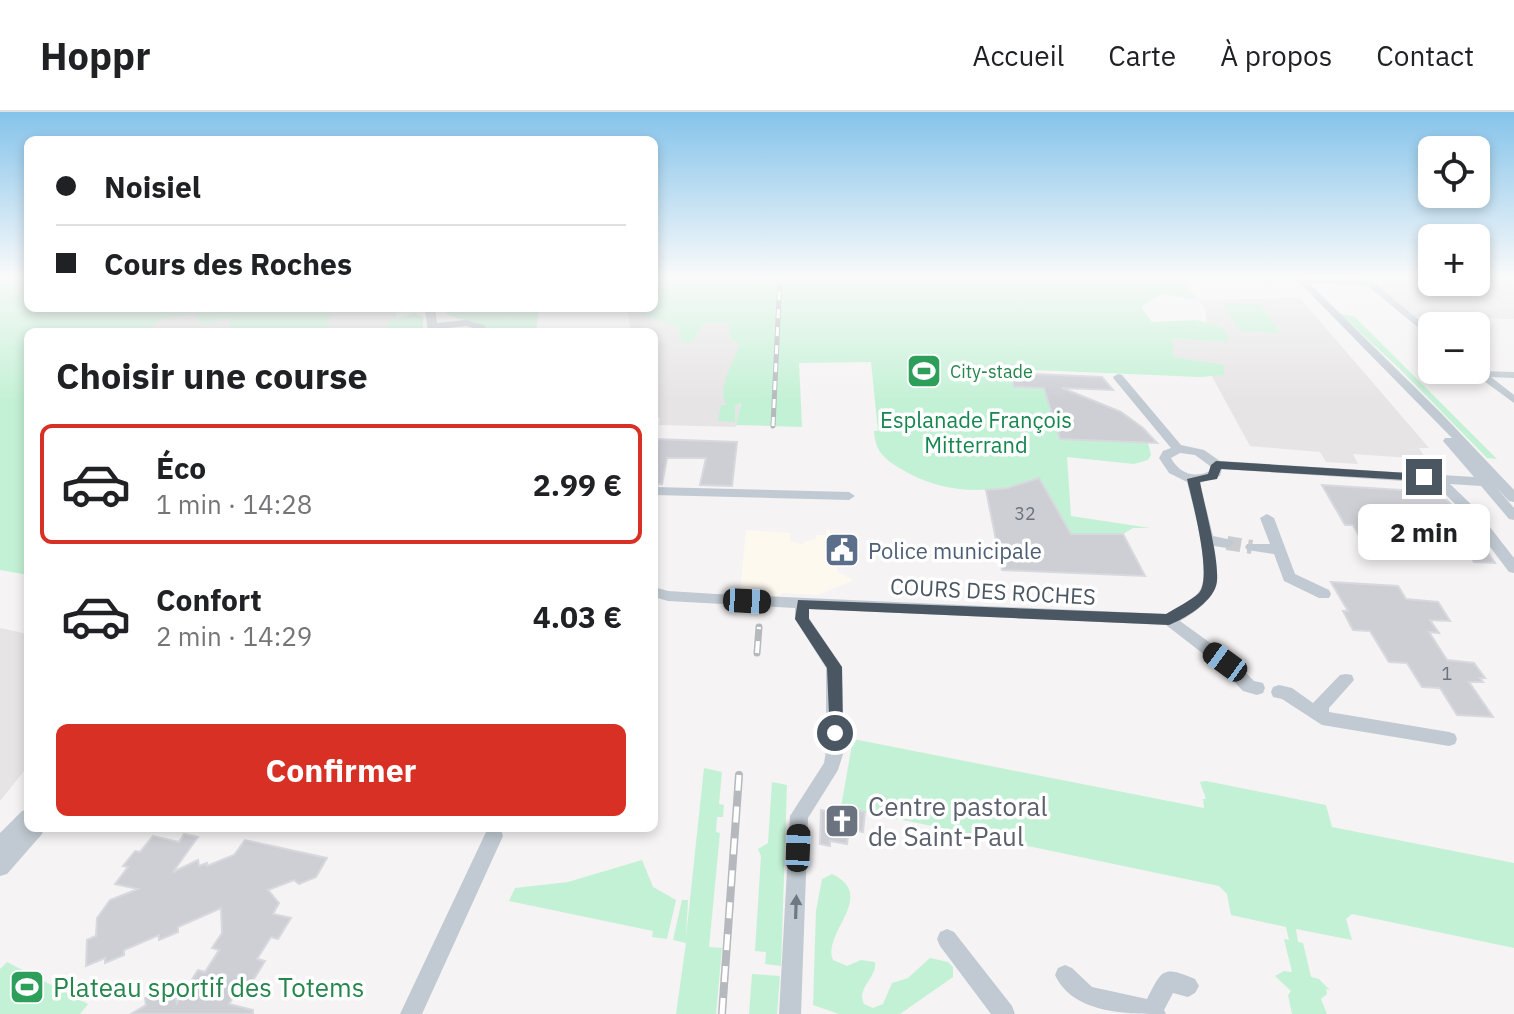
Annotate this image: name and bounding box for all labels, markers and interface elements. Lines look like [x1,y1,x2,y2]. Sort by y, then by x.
text: Hoppr [40,31,151,80]
text: Accueil [972,37,1064,74]
text: Carte [1108,37,1176,74]
text: À propos [1220,37,1332,74]
text: Contact [1376,37,1474,74]
map controls [1418,136,1490,384]
button: locate [1418,136,1490,208]
text: Noisiel [104,167,201,206]
button: + [1418,224,1490,296]
text: Cours des Roches [104,244,352,283]
button: − [1418,312,1490,384]
text: Choisir une course [56,352,368,399]
sports icon: City-stade [905,352,943,390]
place label: City-stade [950,360,1033,383]
park label: Esplanade François Mitterrand [880,405,1072,459]
icon: car [60,448,132,520]
text: Éco [156,448,206,487]
route end [1406,459,1442,495]
text: 2.99 € [533,465,622,504]
text: 1 min · 14:28 [156,487,312,521]
house number: 32 [1014,502,1036,525]
callout: 2 min [1358,505,1490,561]
text: 2 min [1390,515,1458,549]
public building icon: Police municipale [823,531,861,569]
place label: Police municipale [868,536,1042,565]
street label: COURS DES ROCHES [890,571,1096,611]
icon: car [60,580,132,652]
text: Confort [156,580,262,619]
car [722,588,772,614]
text: 4.03 € [533,597,622,636]
text: 2 min · 14:29 [156,619,312,653]
car [1199,638,1251,686]
house number: 1 [1442,662,1452,685]
route start [817,715,853,751]
button: Confirmer [56,724,626,816]
place label: Centre pastoral de Saint-Paul [868,789,1048,853]
church icon: Centre pastoral de Saint-Paul [823,802,861,840]
car [785,824,811,872]
one-way arrow [790,894,803,919]
sports icon: Plateau sportif des Totems [8,968,46,1006]
place label: Plateau sportif des Totems [53,970,364,1004]

